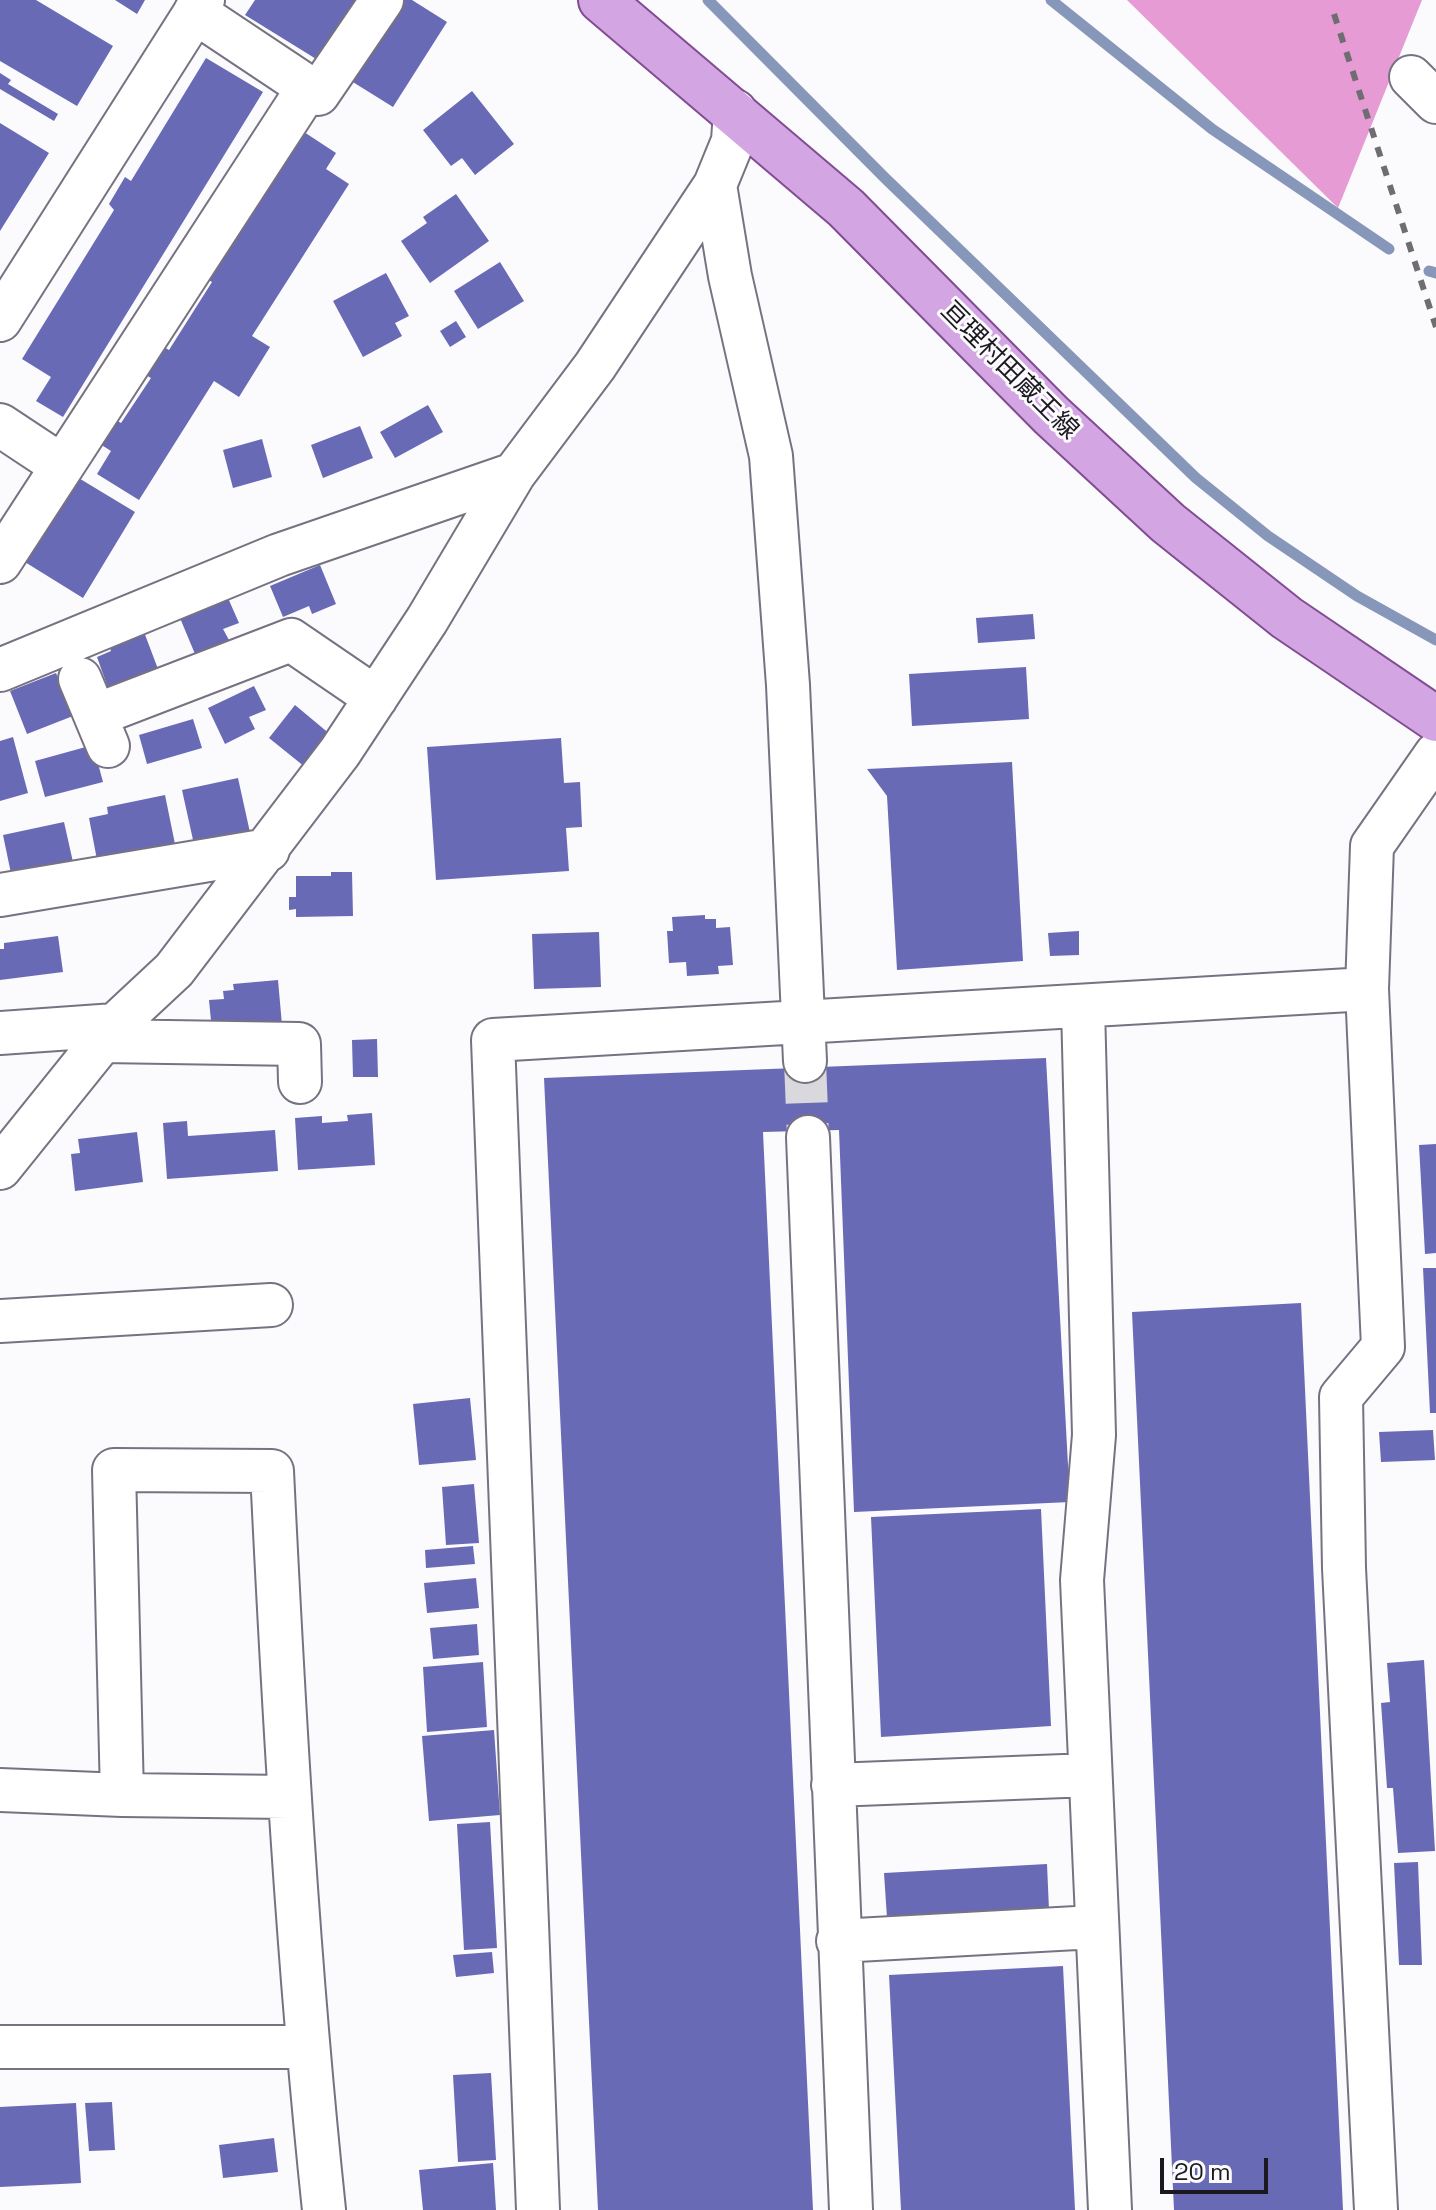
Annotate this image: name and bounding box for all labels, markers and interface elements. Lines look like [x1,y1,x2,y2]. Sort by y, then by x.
street label: 亘理村田蔵王線 [934,296,1084,446]
scale bar [1164,2142,1272,2192]
text: 20 m [1174,2156,1231,2187]

